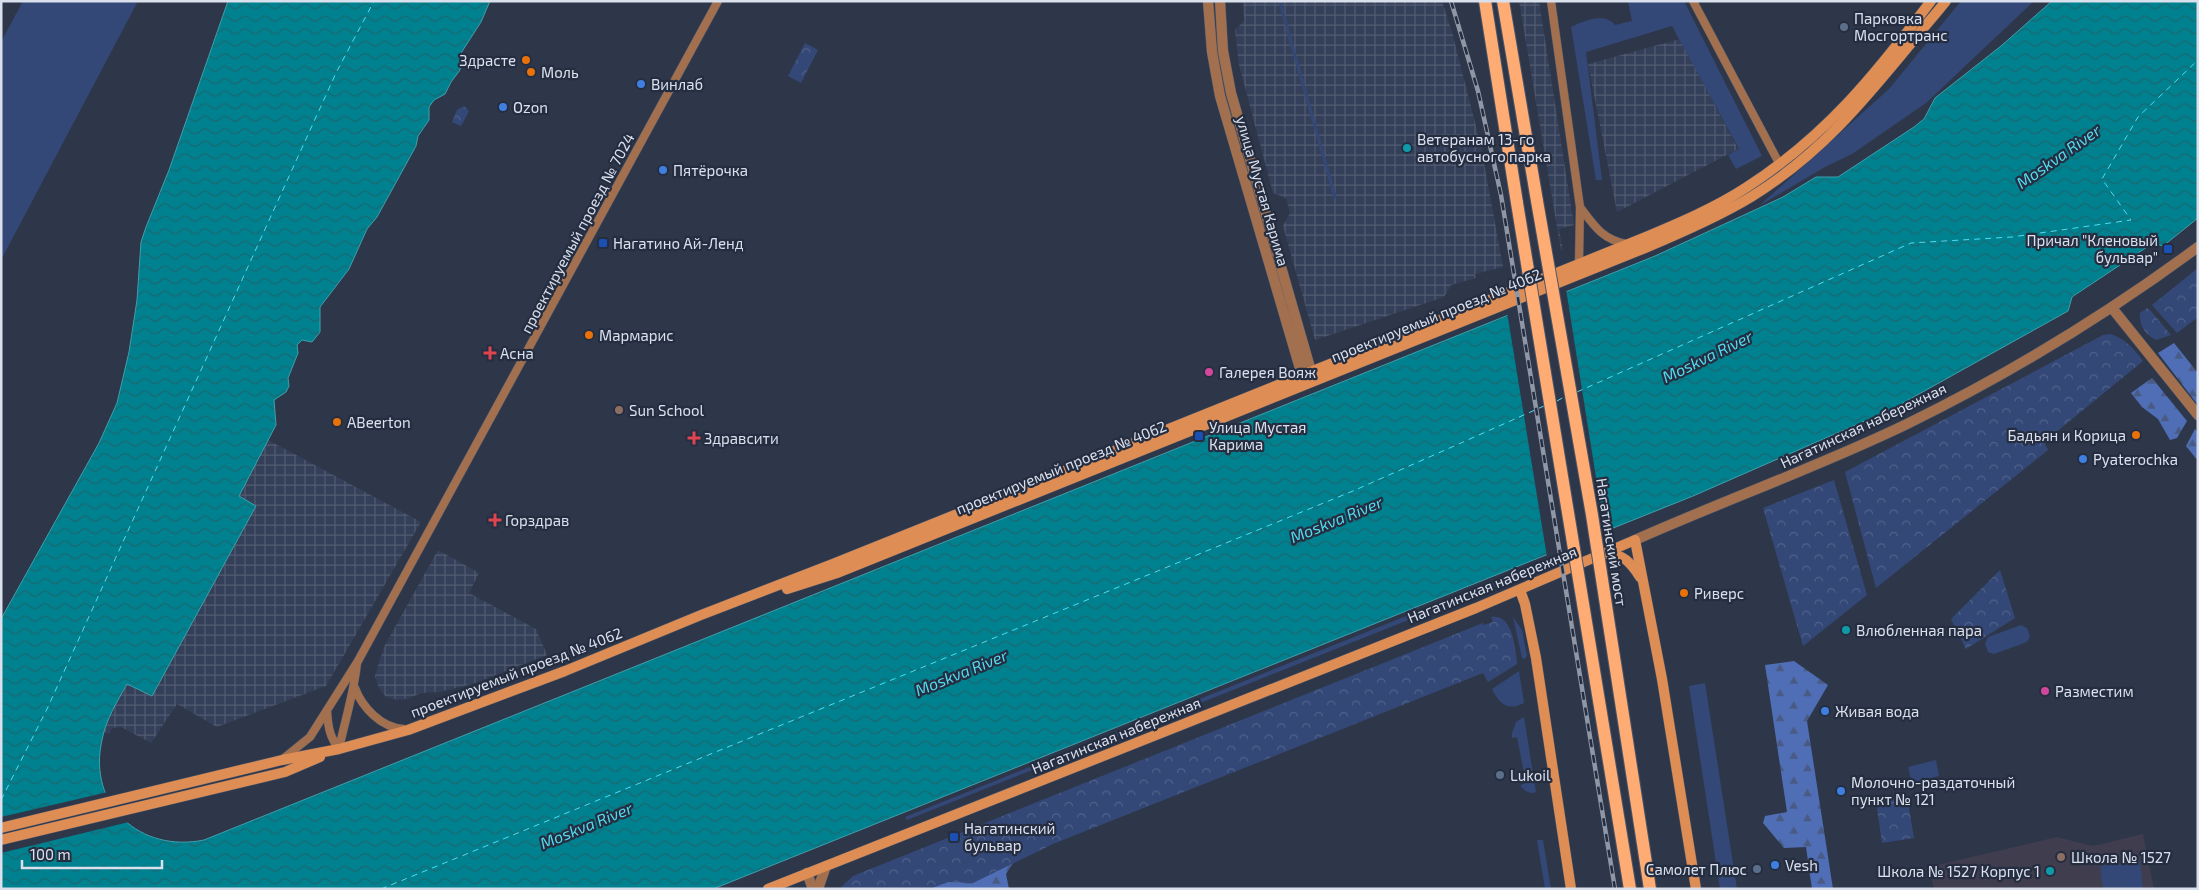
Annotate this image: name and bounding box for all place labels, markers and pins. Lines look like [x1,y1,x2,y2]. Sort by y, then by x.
place label: Парковка Мосгортранс [1854,9,1948,44]
marker: Парковка Мосгортранс [1838,21,1850,33]
place label: Здрасте [459,51,516,69]
marker: Здрасте [520,54,532,66]
place label: Моль [541,63,579,81]
marker: Моль [525,66,537,78]
place label: Винлаб [651,75,703,93]
marker: Винлаб [635,78,647,90]
place label: Ozon [513,98,548,116]
marker: Ozon [497,101,509,113]
place label: Ветеранам 13-го автобусного парка [1417,130,1551,166]
marker: Ветеранам 13-го автобусного парка [1401,142,1413,154]
place label: Пятёрочка [673,161,748,179]
marker: Пятёрочка [657,164,669,176]
place label: Причал "Кленовый бульвар" [2027,231,2158,267]
place label: Нагатино Ай-Ленд [613,234,744,252]
marker: Нагатино Ай-Ленд [597,237,609,249]
marker: Причал "Кленовый бульвар" [2162,243,2174,255]
place label: Мармарис [599,326,674,344]
marker: Мармарис [583,329,595,341]
place label: Асна [500,344,534,362]
marker: Асна [484,347,496,359]
place label: Галерея Вояж [1219,363,1316,381]
marker: Галерея Вояж [1203,366,1215,378]
place label: Sun School [629,401,705,419]
marker: Sun School [613,404,625,416]
place label: ABeerton [347,413,411,431]
marker: ABeerton [331,416,343,428]
place label: Улица Мустая Карима [1209,418,1306,453]
place label: Бадьян и Корица [2008,426,2126,444]
place label: Здравсити [704,429,779,447]
marker: Бадьян и Корица [2130,429,2142,441]
marker: Улица Мустая Карима [1193,430,1205,442]
marker: Здравсити [688,432,700,444]
place label: Pyaterochka [2093,450,2178,468]
marker: Pyaterochka [2077,453,2089,465]
place label: Горздрав [505,511,569,529]
marker: Горздрав [489,514,501,526]
place label: Риверс [1694,584,1744,602]
marker: Риверс [1678,587,1690,599]
place label: Влюбленная пара [1856,621,1982,639]
marker: Влюбленная пара [1840,624,1852,636]
place label: Разместим [2055,682,2134,700]
marker: Разместим [2039,685,2051,697]
place label: Живая вода [1835,702,1919,720]
marker: Живая вода [1819,705,1831,717]
place label: Lukoil [1510,766,1551,784]
marker: Lukoil [1494,769,1506,781]
place label: Молочно-раздаточный пункт № 121 [1851,773,2015,809]
marker: Молочно-раздаточный пункт № 121 [1835,785,1847,797]
place label: Нагатинский бульвар [964,819,1055,855]
marker: Нагатинский бульвар [948,831,960,843]
place label: Школа № 1527 [2071,848,2171,866]
marker: Школа № 1527 [2055,851,2067,863]
place label: Vesh [1785,856,1818,874]
marker: Vesh [1769,859,1781,871]
place label: Самолет Плюс [1646,860,1747,878]
place label: Школа № 1527 Корпус 1 [1877,862,2040,881]
marker: Самолет Плюс [1751,863,1763,875]
marker: Школа № 1527 Корпус 1 [2044,865,2056,877]

